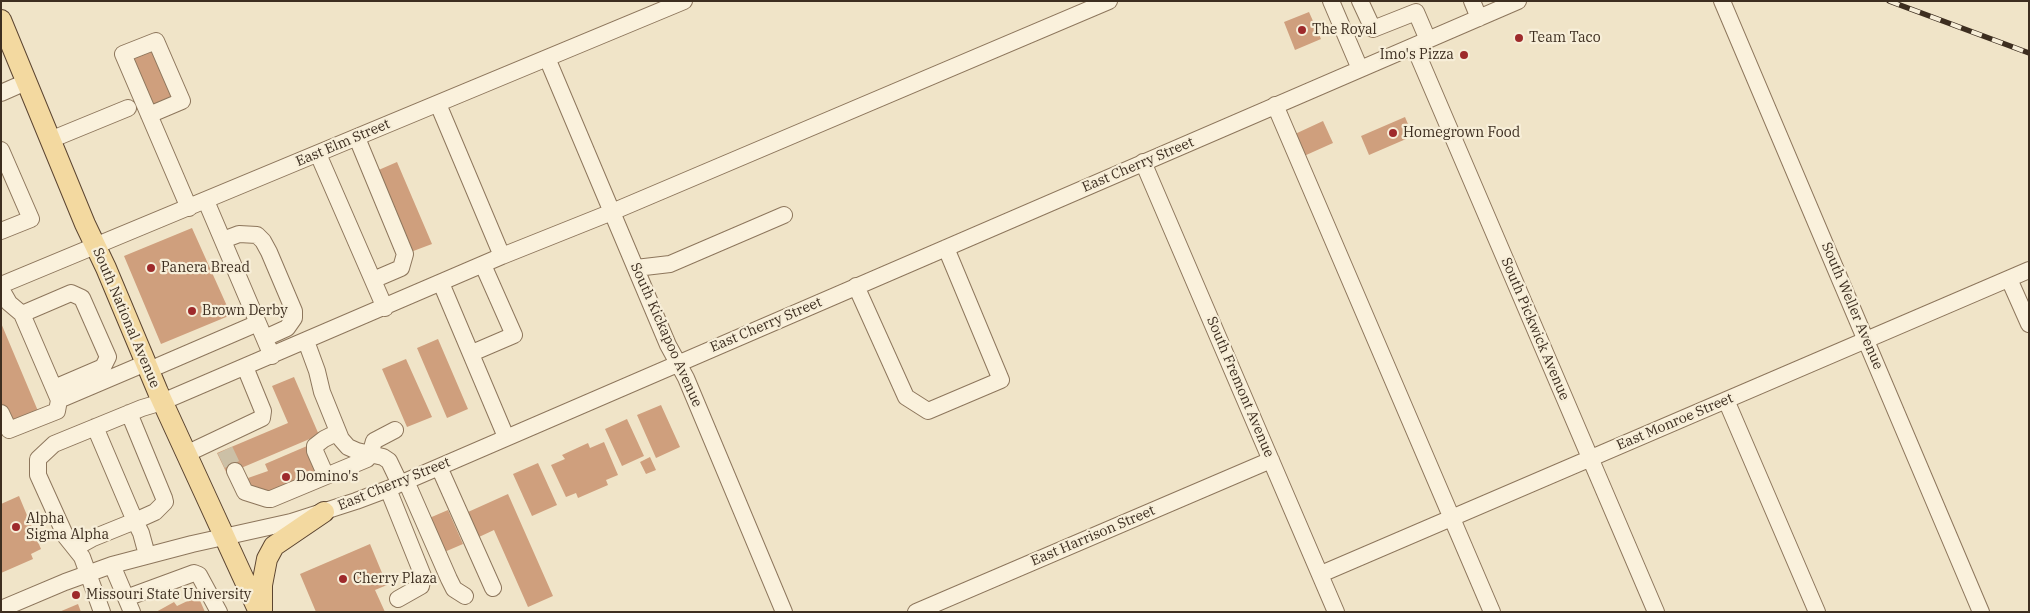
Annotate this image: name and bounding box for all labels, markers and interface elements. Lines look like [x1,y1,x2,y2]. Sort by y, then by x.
place label: The Royal [1312,22,1377,38]
marker: The Royal [1296,24,1308,36]
place label: Team Taco [1529,30,1601,46]
marker: Team Taco [1513,32,1525,44]
place label: Imo's Pizza [1380,47,1454,63]
marker: Imo's Pizza [1458,49,1470,61]
street label: East Elm Street [293,116,393,170]
place label: Homegrown Food [1403,125,1520,141]
marker: Homegrown Food [1387,127,1399,139]
street label: East Cherry Street [1080,134,1196,196]
street label: South Weller Avenue [1818,240,1886,372]
street label: South National Avenue [89,245,163,391]
street label: South Pickwick Avenue [1497,255,1573,403]
place label: Panera Bread [161,260,250,276]
street label: South Kickapoo Avenue [627,260,705,410]
marker: Panera Bread [145,262,157,274]
street label: East Cherry Street [708,294,824,356]
place label: Brown Derby [202,303,288,319]
marker: Brown Derby [186,305,198,317]
street label: South Fremont Avenue [1203,314,1277,460]
street label: East Monroe Street [1614,390,1736,454]
street label: East Cherry Street [335,454,453,514]
place label: Domino's [296,469,358,485]
marker: Domino's [280,471,292,483]
street label: East Harrison Street [1028,502,1158,570]
place label: Alpha Sigma Alpha [26,511,109,544]
marker: Alpha Sigma Alpha [10,521,22,533]
place label: Cherry Plaza [353,571,437,587]
marker: Cherry Plaza [337,573,349,585]
place label: Missouri State University [86,587,251,603]
marker: Missouri State University [70,589,82,601]

